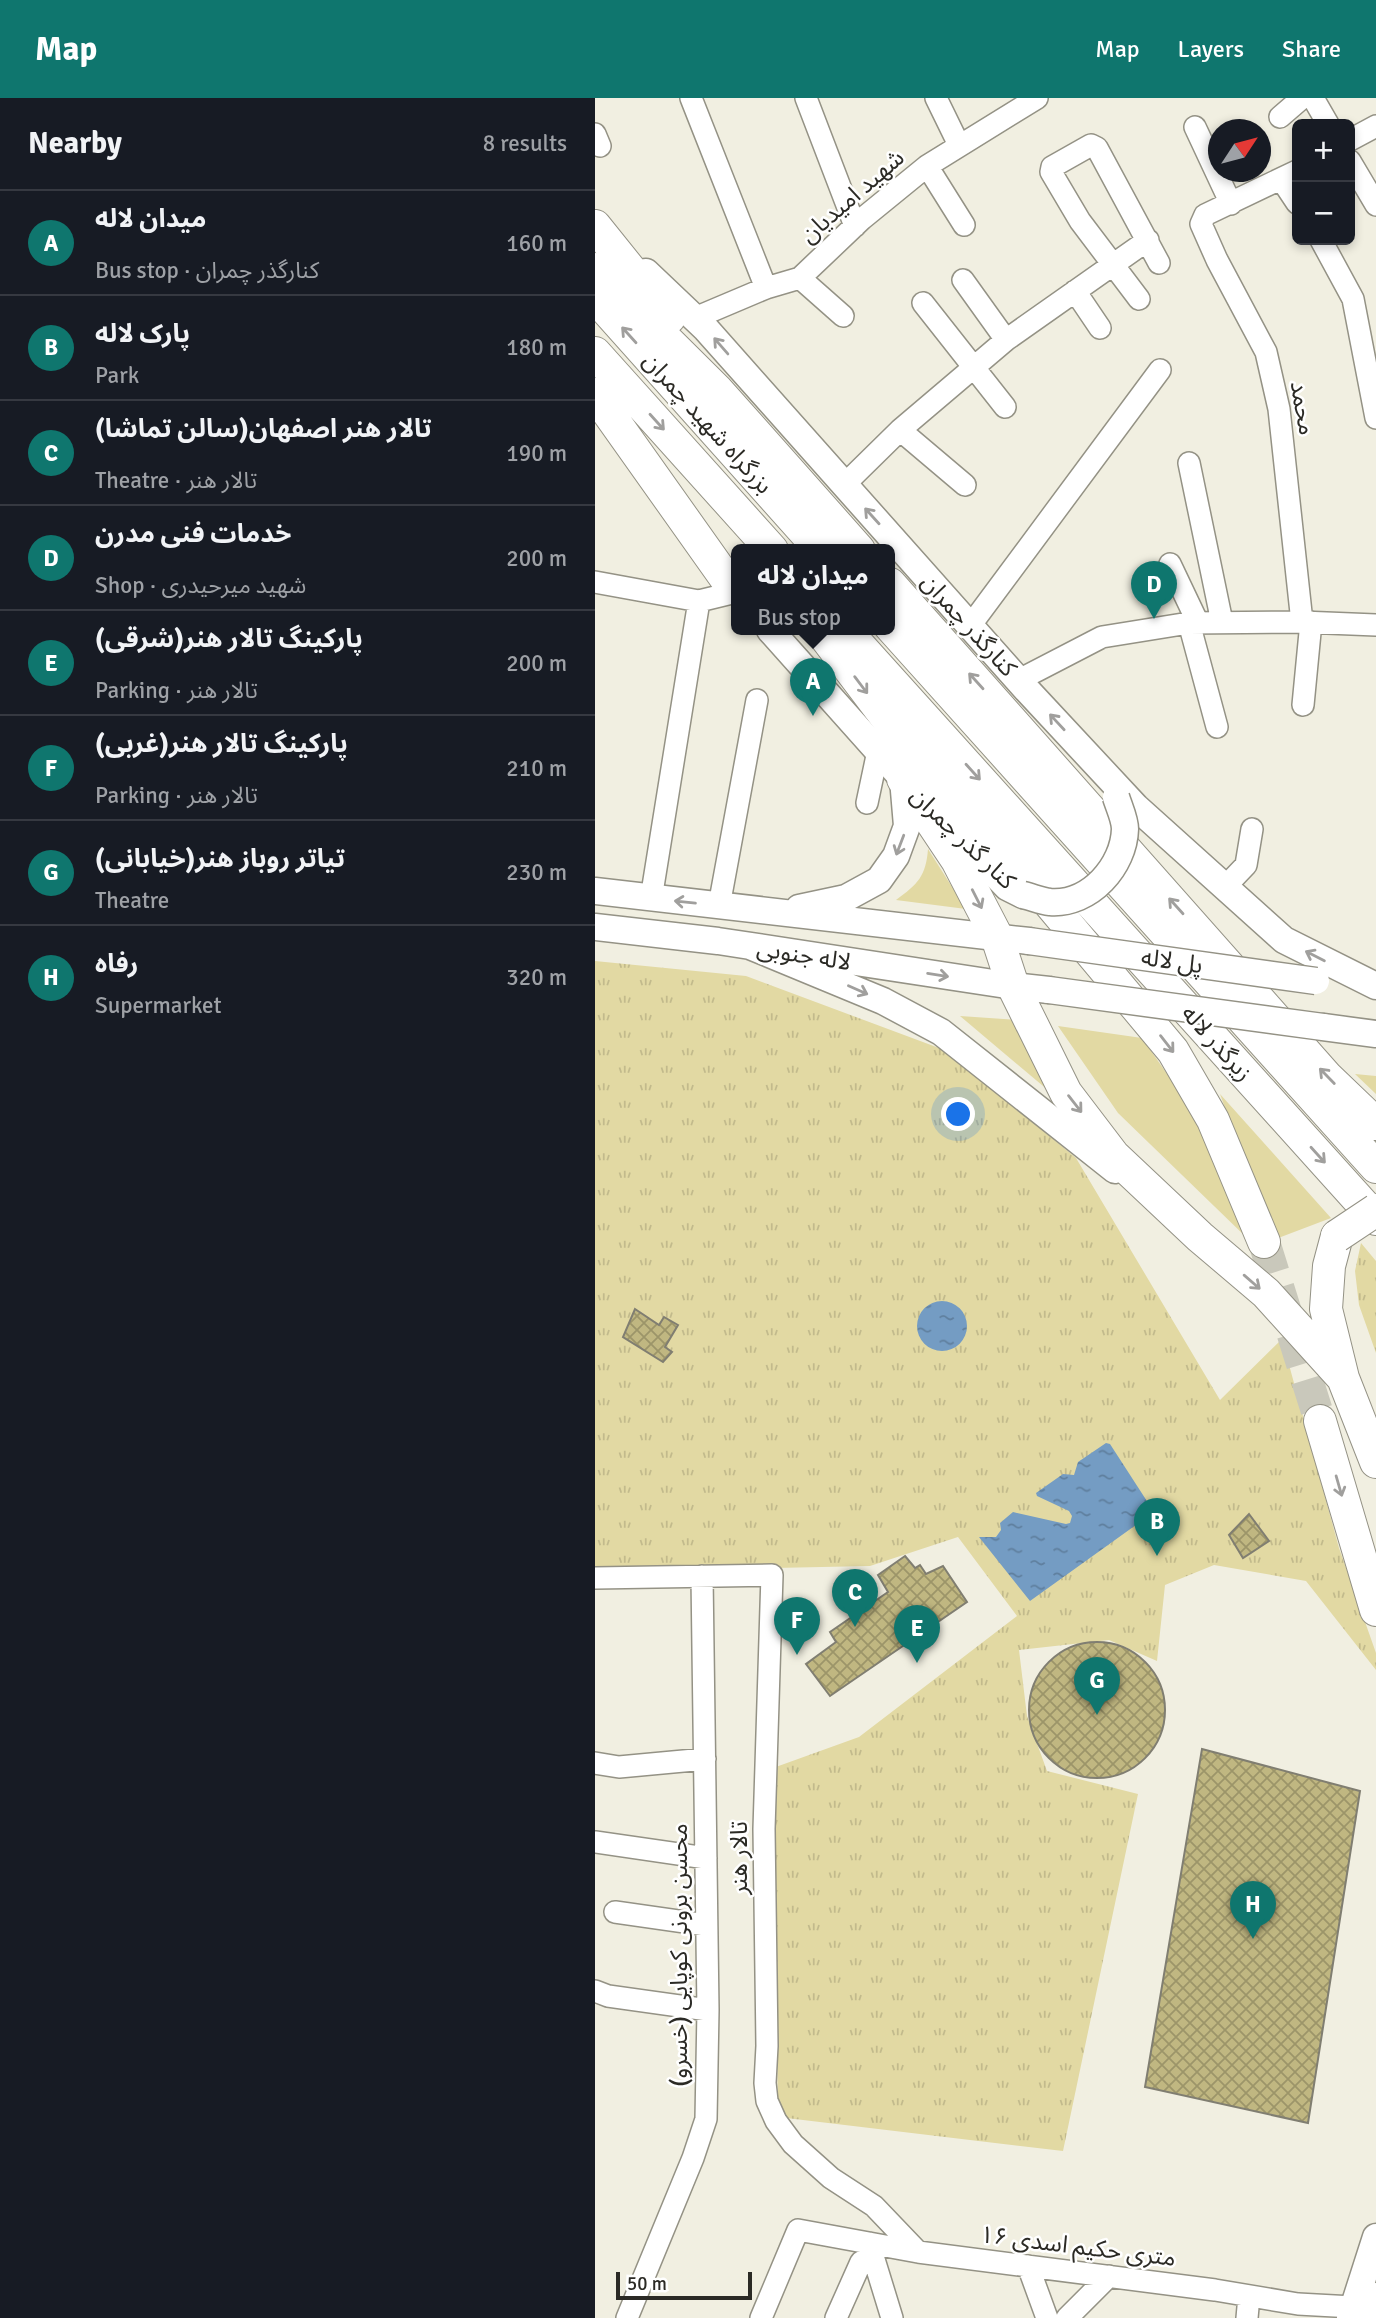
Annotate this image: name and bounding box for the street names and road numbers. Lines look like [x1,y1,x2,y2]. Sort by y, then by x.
street label: شهید امیدیان [794,142,910,250]
street label: بزرگراه شهید چمران [636,346,779,500]
street label: محمد [1283,379,1323,437]
street label: کنارگذر چمران [915,567,1024,684]
street label: کنار گذر چمران [904,780,1023,897]
street label: لاله جنوبی [755,933,853,977]
street label: پل لاله [1139,942,1205,980]
street label: زیرگذر لاله [1175,999,1259,1087]
street label: تالار هنر [724,1821,754,1896]
street label: محسن برونی کوپایی (خسرو) [664,1823,694,2087]
street label: ۱۶ متری حکیم اسدی [978,2219,1178,2275]

